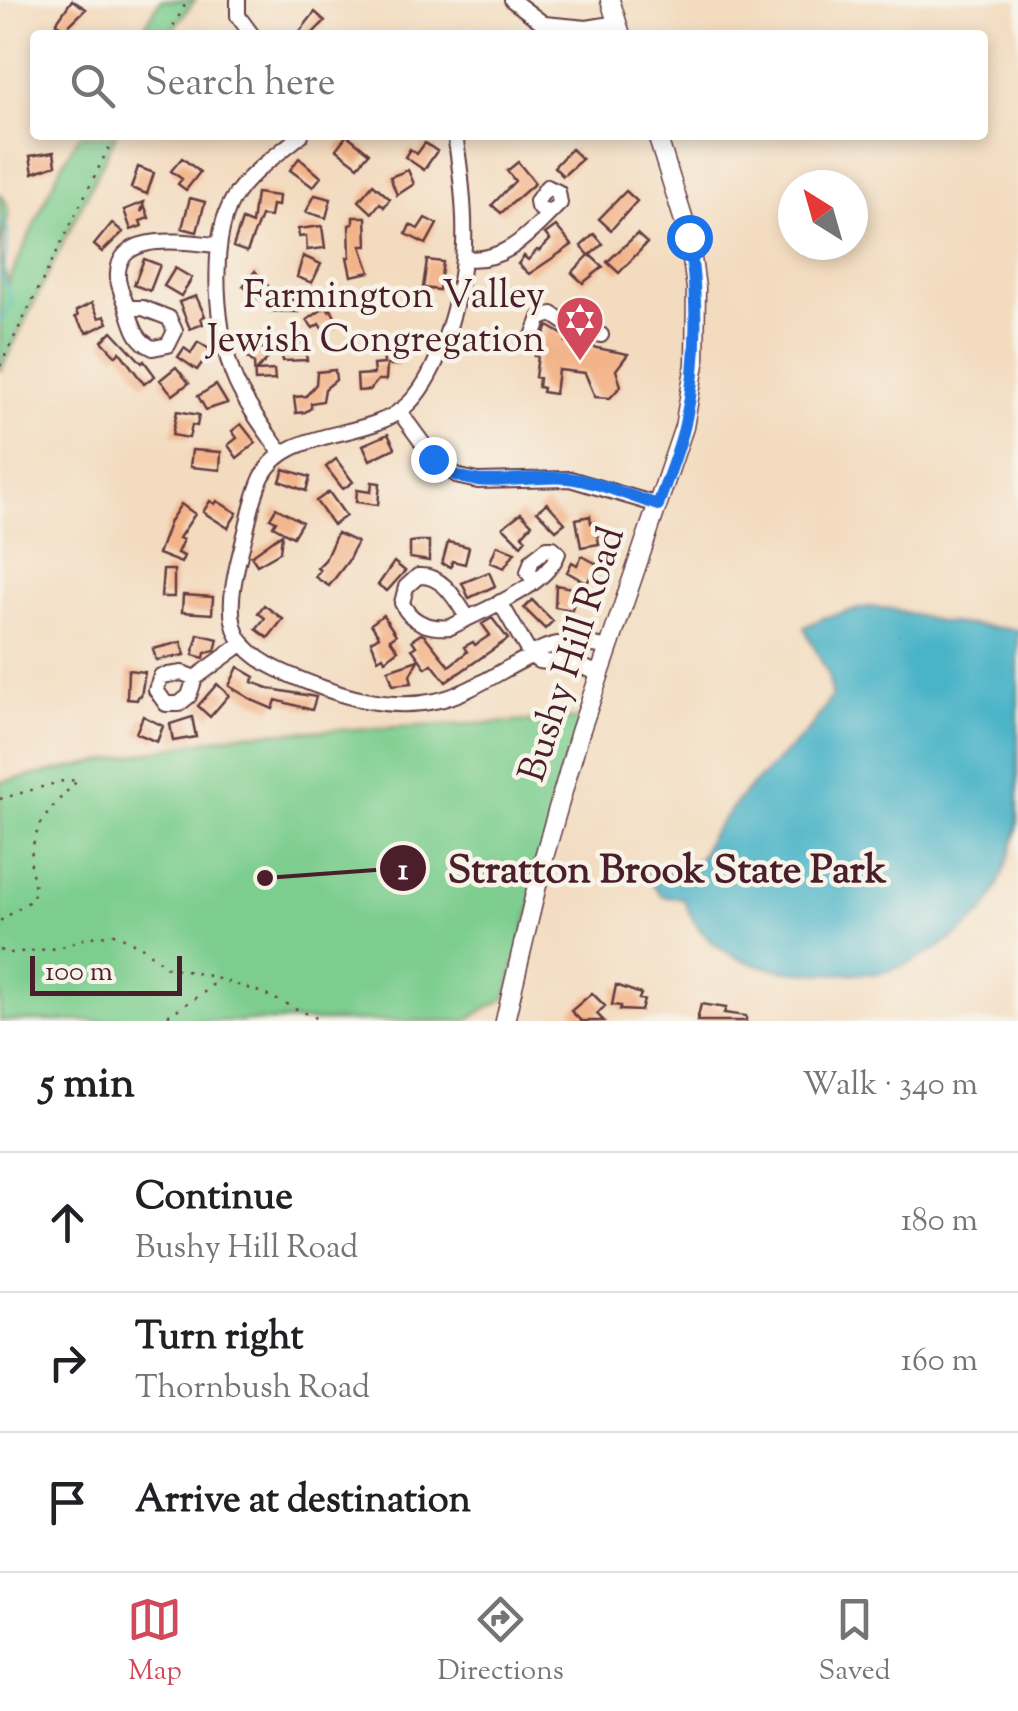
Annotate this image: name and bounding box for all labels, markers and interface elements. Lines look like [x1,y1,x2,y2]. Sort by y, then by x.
search box [30,30,988,140]
icon: search [65,58,120,113]
text: Search here [145,58,336,112]
north arrow [778,170,868,260]
route start [667,215,713,261]
place label: Farmington Valley Jewish Congregation [205,271,545,369]
synagogue icon: Farmington Valley Jewish Congregation [554,294,606,362]
route end [411,437,457,483]
street label: Bushy Hill Road [507,521,641,789]
callout: Stratton Brook State Park [378,833,907,903]
text: Stratton Brook State Park [448,844,887,901]
text: 1 [398,850,409,893]
scale bar [30,951,182,996]
text: 100 m [45,953,113,993]
text: 5 min [40,1056,135,1116]
text: Walk · 340 m [802,1063,978,1109]
text: Continue [135,1172,293,1226]
icon: ahead [40,1195,95,1250]
text: 180 m [901,1199,978,1245]
text: Bushy Hill Road [135,1226,358,1272]
text: Turn right [135,1312,303,1366]
icon: right [40,1335,95,1390]
text: 160 m [901,1339,978,1385]
text: Thornbush Road [135,1366,370,1412]
icon: arrive [40,1475,95,1530]
text: Arrive at destination [135,1475,471,1529]
tab: Map [127,1592,182,1692]
tab: Directions [437,1592,564,1692]
tab: Saved [819,1592,891,1692]

